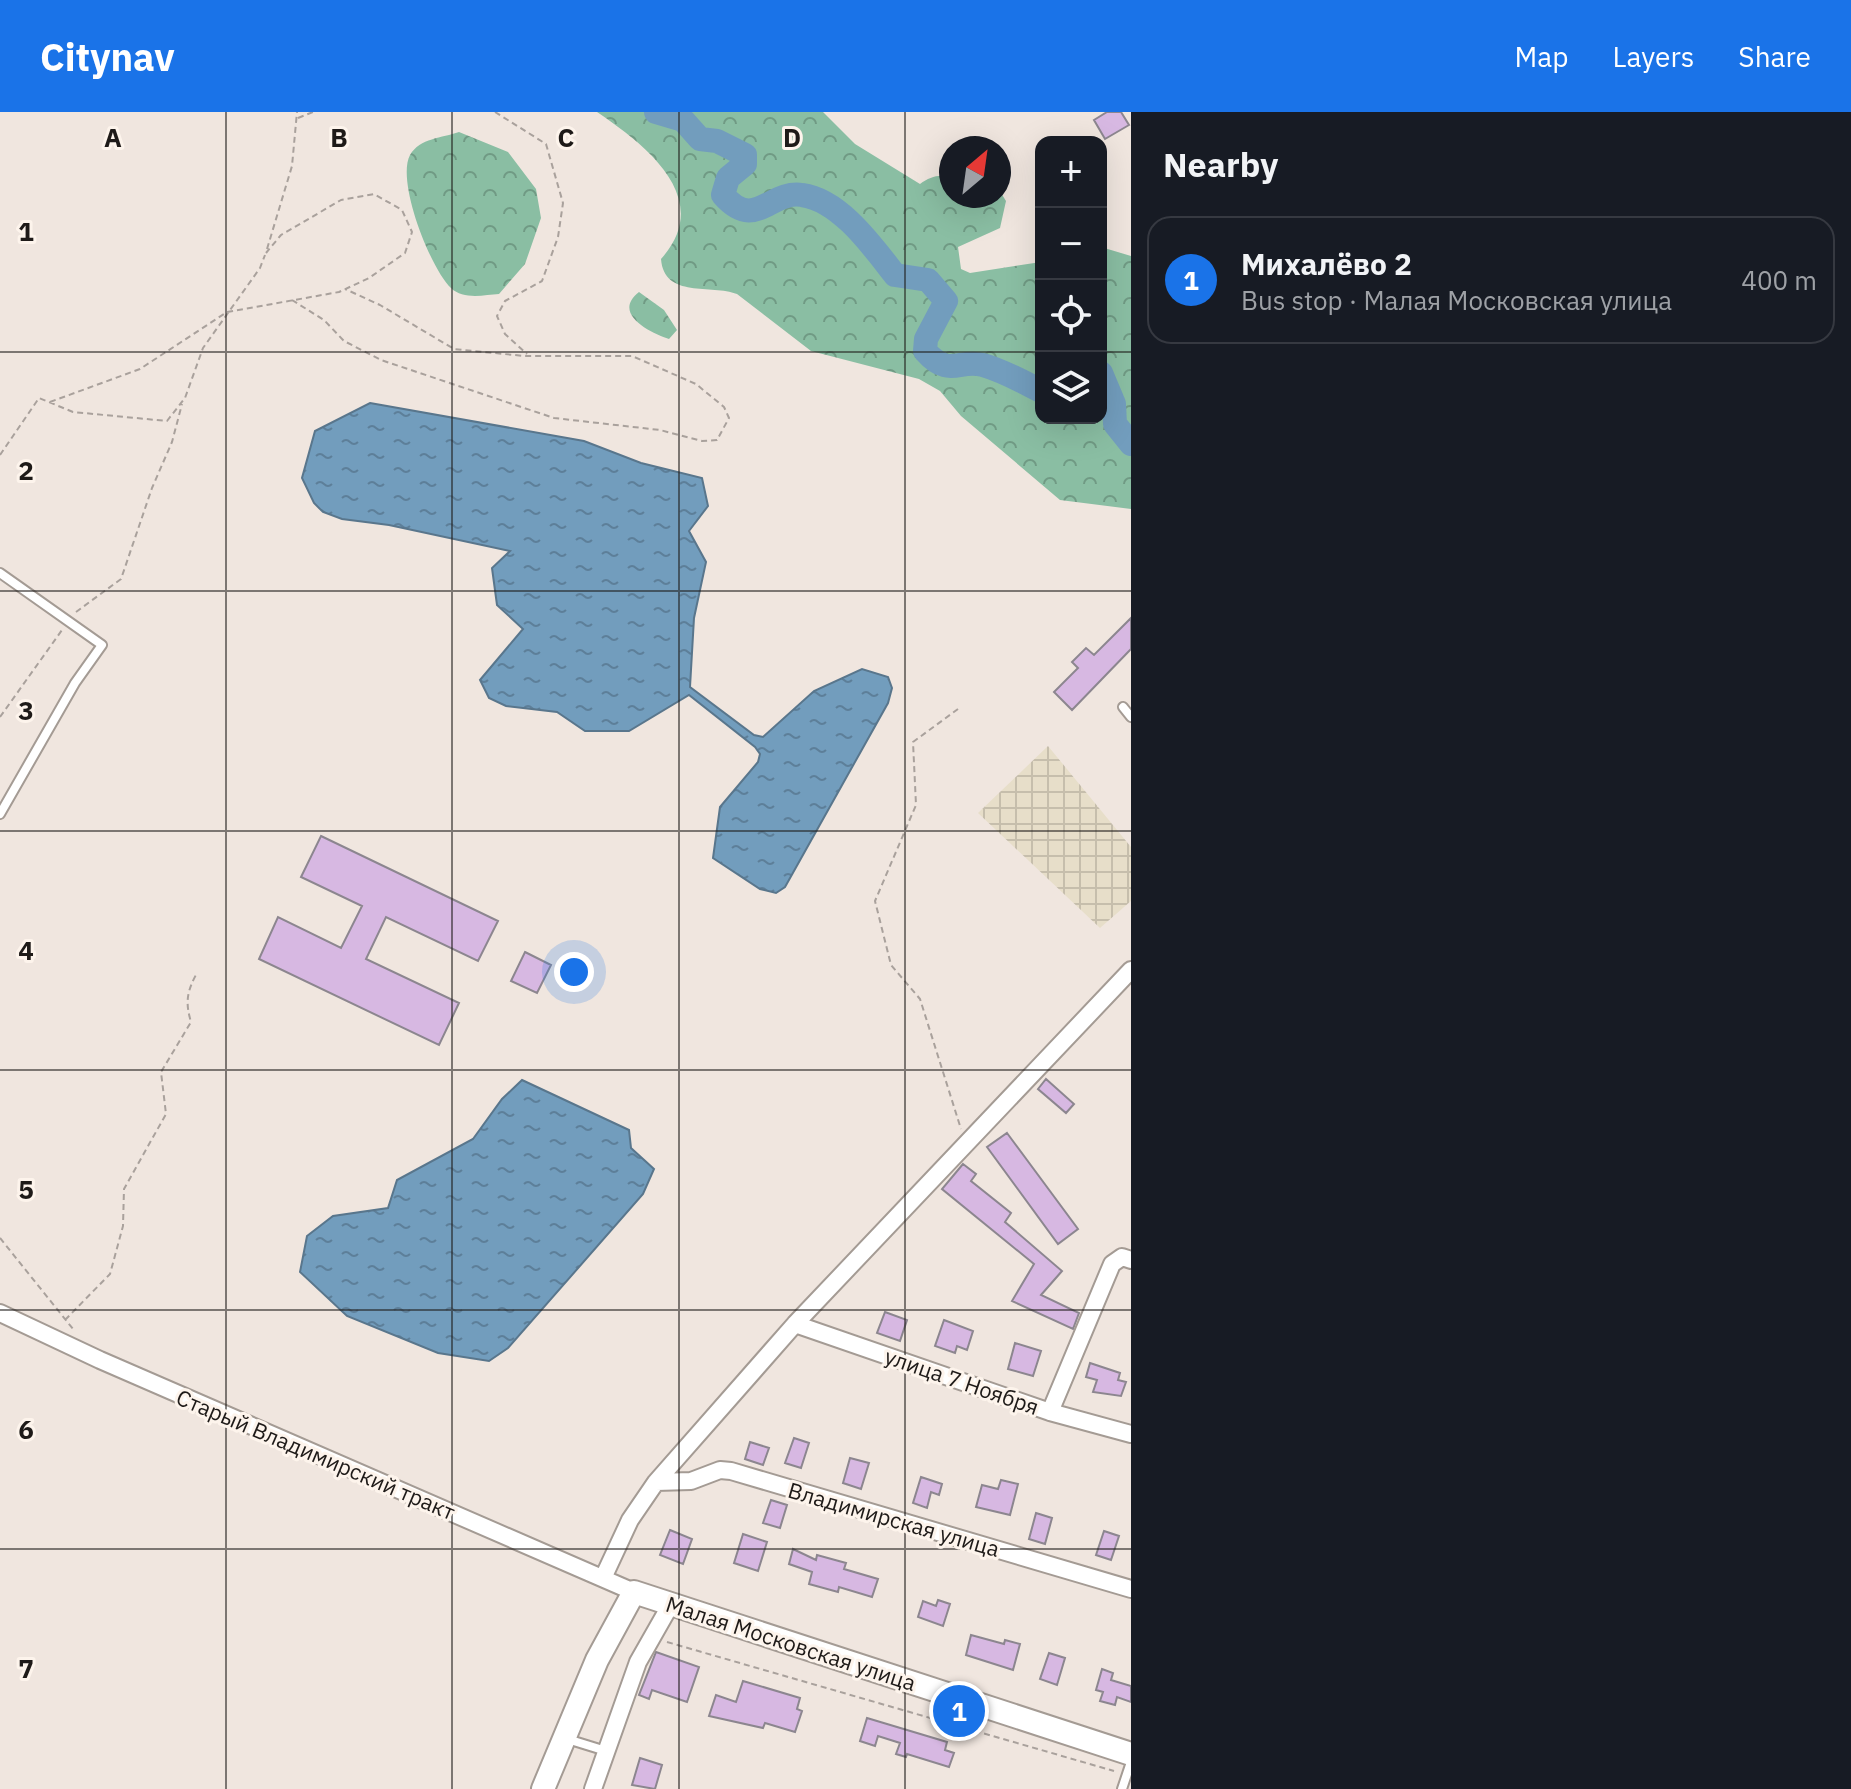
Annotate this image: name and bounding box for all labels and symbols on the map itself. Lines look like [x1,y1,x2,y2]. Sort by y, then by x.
text: A [104,120,122,154]
text: B [330,120,348,154]
text: C [558,120,575,154]
text: D [783,120,801,154]
north arrow [939,136,1011,208]
text: 1 [18,214,34,248]
text: 2 [18,453,34,487]
text: 3 [18,693,34,727]
text: 4 [18,933,34,967]
your location [554,952,594,992]
text: 5 [18,1172,34,1206]
street label: улица 7 Ноября [881,1341,1043,1421]
street label: Старый Владимирский тракт [172,1382,460,1526]
text: 6 [18,1412,34,1446]
street label: Владимирская улица [785,1475,1003,1563]
street label: Малая Московская улица [662,1589,920,1697]
text: 7 [18,1651,34,1685]
pin: 1 [933,1681,985,1741]

